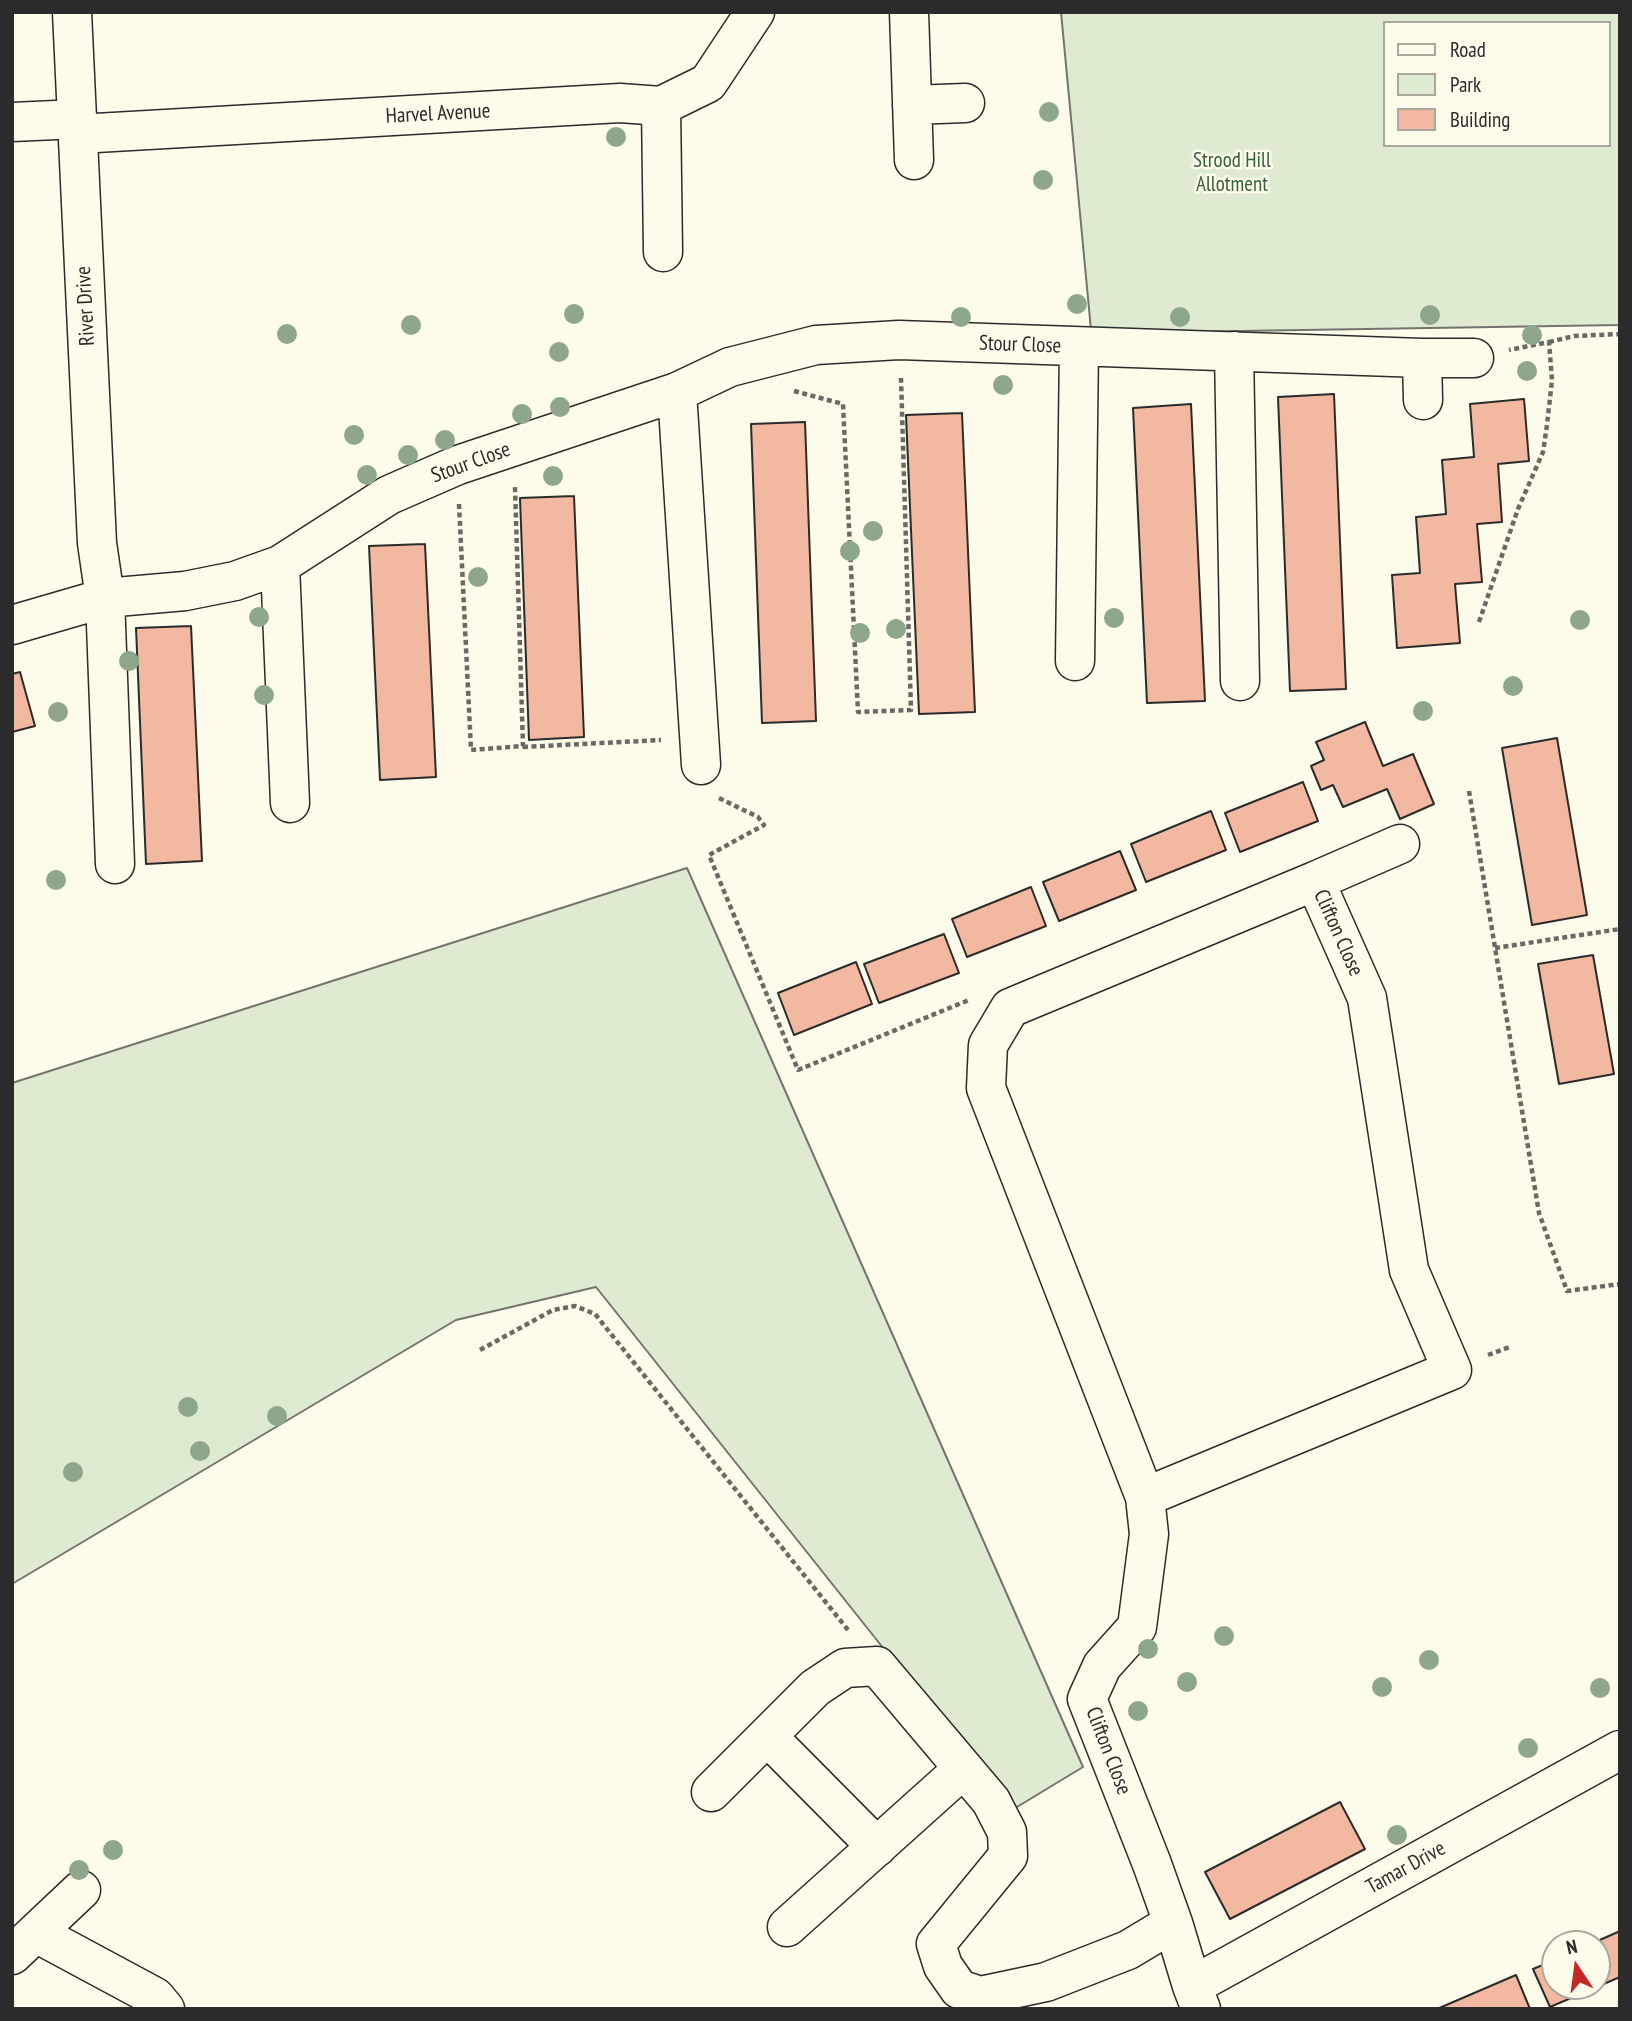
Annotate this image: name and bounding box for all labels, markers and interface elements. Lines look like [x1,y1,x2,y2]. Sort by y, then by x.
legend [1384,21,1611,147]
text: Road [1450,36,1486,63]
text: Park [1450,71,1481,98]
street label: Harvel Avenue [385,99,491,129]
text: Building [1450,106,1510,133]
park label: Strood Hill Allotment [1193,148,1271,198]
street label: River Drive [71,265,101,347]
street label: Stour Close [978,331,1062,359]
street label: Stour Close [428,437,514,489]
street label: Clifton Close [1308,886,1368,980]
street label: Clifton Close [1080,1704,1136,1798]
street label: Tamar Drive [1362,1836,1450,1900]
north arrow [1541,1930,1611,2000]
text: N [1564,1934,1579,1959]

